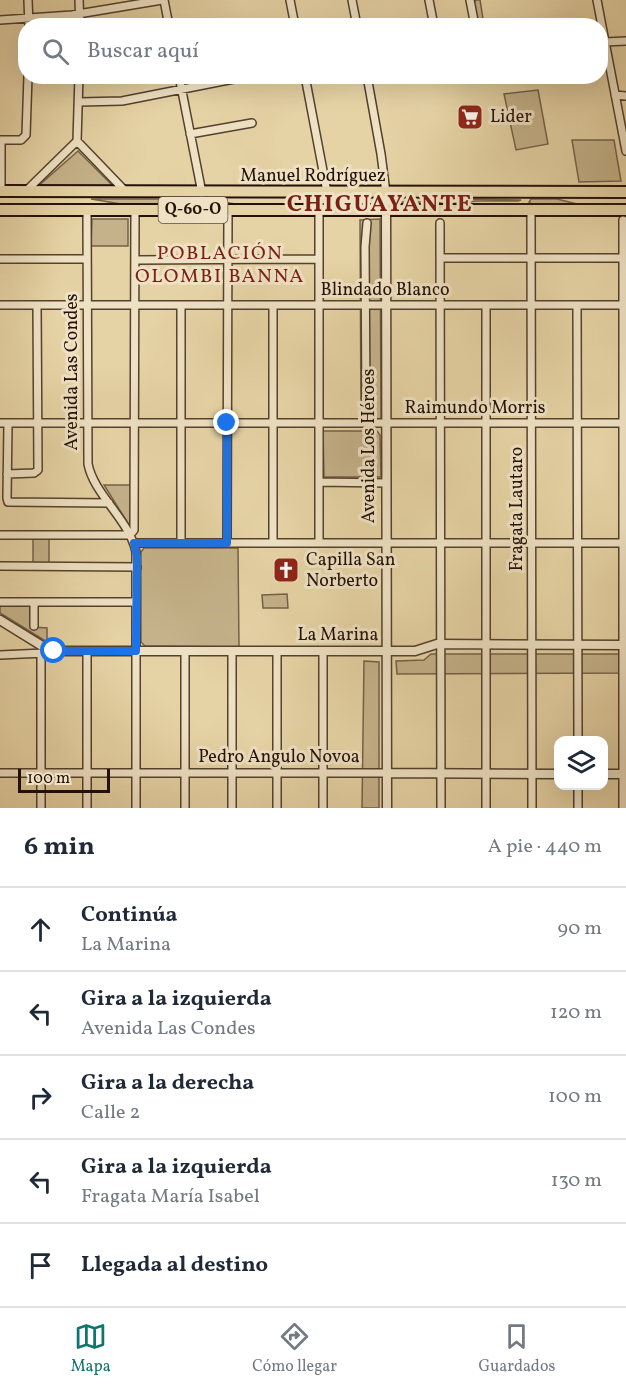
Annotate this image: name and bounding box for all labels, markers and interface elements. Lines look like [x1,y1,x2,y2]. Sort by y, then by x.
search box [18,18,608,84]
icon: search [39,35,72,68]
text: Buscar aquí [87,36,199,67]
supermarket icon: Lider [455,102,485,132]
place label: Lider [490,105,532,130]
street label: Manuel Rodríguez [240,164,386,189]
district label: CHIGUAYANTE [287,188,473,222]
road number: Q-60-O [158,197,228,223]
district label: POBLACIÓN OLOMBI BANNA [135,240,305,291]
street label: Blindado Blanco [320,278,450,303]
street label: Avenida Las Condes [60,293,85,451]
street label: Avenida Los Héroes [357,369,382,523]
street label: Raimundo Morris [404,396,546,421]
route end [213,409,239,435]
street label: Fragata Lautaro [505,447,530,571]
place label: Capilla San Norberto [306,548,396,594]
church icon: Capilla San Norberto [271,555,301,585]
street label: La Marina [297,623,379,648]
route start [40,637,66,663]
map controls [554,736,608,790]
button: layers [554,736,608,790]
street label: Pedro Angulo Novoa [198,745,360,770]
scale bar [18,766,110,794]
text: 100 m [27,768,70,790]
text: 6 min [24,829,95,865]
text: A pie · 440 m [488,833,602,861]
text: Continúa [81,900,178,931]
icon: ahead [24,913,57,946]
text: 90 m [558,915,602,943]
text: La Marina [81,931,171,959]
text: Gira a la izquierda [81,984,272,1015]
icon: left [24,997,57,1030]
text: 120 m [550,999,602,1027]
text: Avenida Las Condes [81,1015,256,1043]
text: Gira a la derecha [81,1068,254,1099]
icon: right [24,1081,57,1114]
text: 100 m [548,1083,602,1111]
text: Calle 2 [81,1099,140,1127]
text: Gira a la izquierda [81,1152,272,1183]
icon: left [24,1165,57,1198]
text: 130 m [551,1167,602,1195]
text: Fragata María Isabel [81,1183,260,1211]
icon: arrive [24,1249,57,1282]
text: Llegada al destino [81,1250,268,1281]
tab: Mapa [71,1320,111,1378]
tab: Cómo llegar [252,1320,337,1378]
tab: Guardados [478,1320,555,1378]

